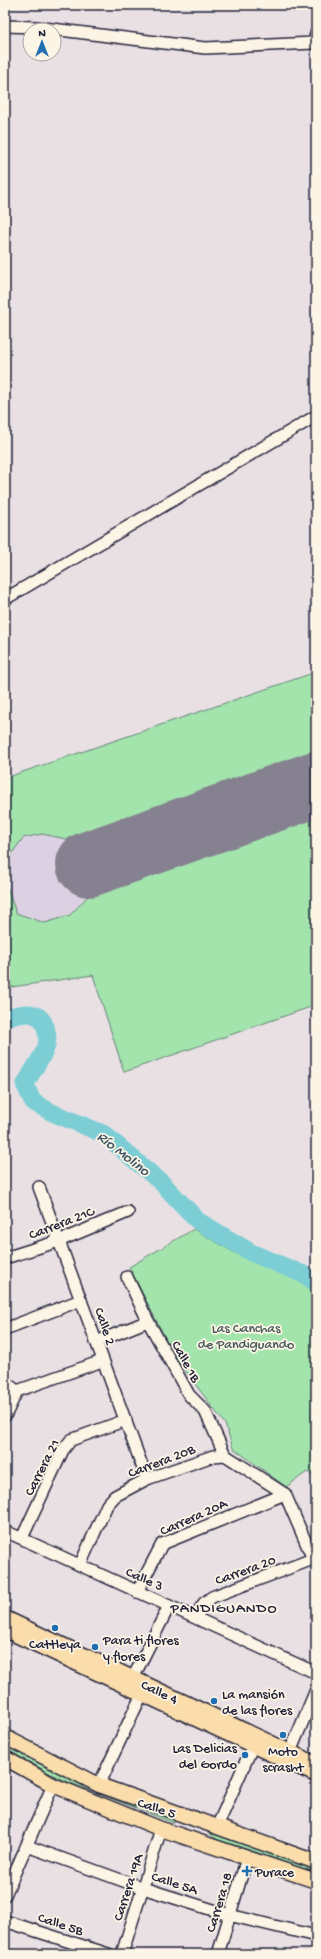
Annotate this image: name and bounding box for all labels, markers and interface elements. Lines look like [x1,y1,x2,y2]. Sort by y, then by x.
north arrow [22,22,62,62]
text: N [38,28,46,40]
water label: Río Molino [93,1128,154,1182]
street label: Carrera 21C [27,1204,98,1245]
street label: Calle 2 [89,1306,118,1348]
park label: Las Canchas de Pandiguando [198,1321,294,1354]
street label: Calle 1B [166,1338,204,1387]
street label: Carrera 21 [22,1437,65,1499]
street label: Carrera 20B [126,1441,199,1483]
street label: Carrera 20A [158,1496,231,1541]
street label: Carrera 20 [213,1553,279,1590]
street label: Calle 3 [123,1565,165,1596]
district label: PANDIGUANDO [170,1600,277,1618]
marker: Cattleya [50,1623,60,1633]
place label: Para ti flores y flores [102,1633,179,1666]
place label: Cattleya [29,1637,82,1654]
marker: Para ti flores y flores [90,1642,100,1652]
street label: Calle 4 [138,1677,180,1709]
place label: La mansión de las flores [222,1687,293,1720]
marker: La mansión de las flores [209,1696,219,1706]
marker: Moto scrasht [278,1730,288,1740]
place label: Las Delicias del Gordo [172,1741,238,1774]
place label: Moto scrasht [262,1744,305,1777]
marker: Las Delicias del Gordo [240,1750,250,1760]
street label: Calle 5 [135,1795,178,1824]
street label: Carrera 19A [111,1851,148,1923]
place label: Purace [254,1865,295,1882]
marker: Purace [242,1866,252,1876]
street label: Calle 5A [149,1869,200,1900]
street label: Carrera 18 [203,1870,238,1935]
street label: Calle 5B [35,1910,86,1941]

